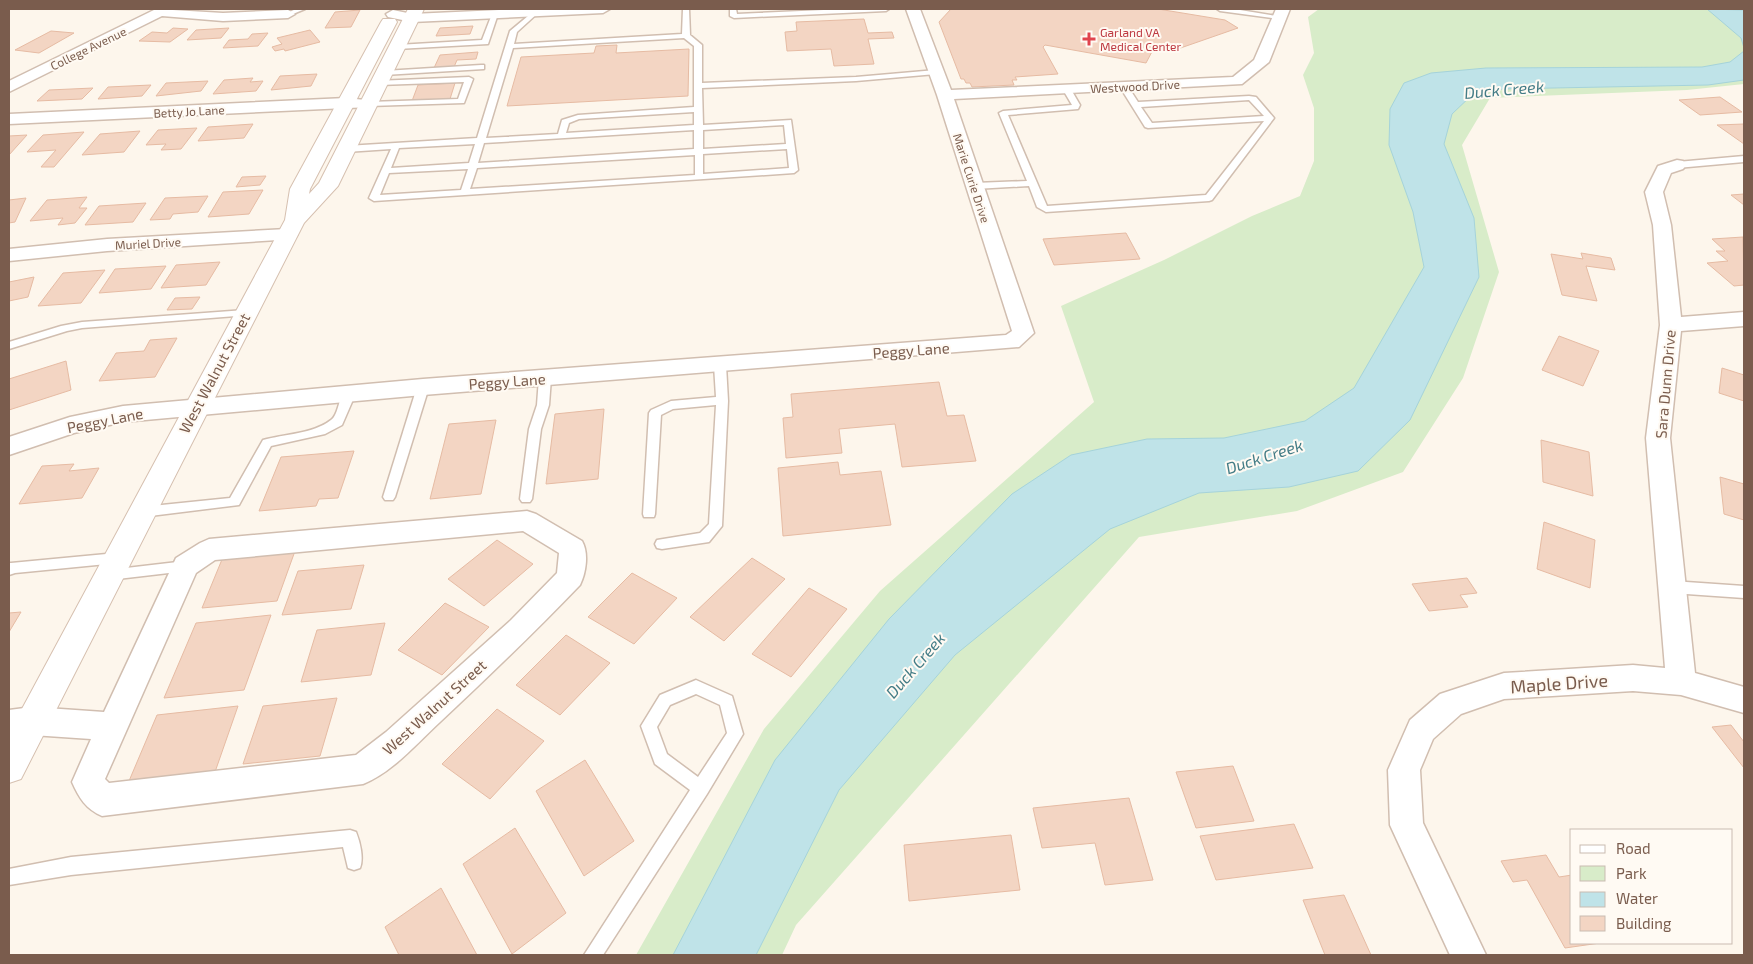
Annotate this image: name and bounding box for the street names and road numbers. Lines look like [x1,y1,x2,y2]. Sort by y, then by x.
street label: College Avenue [48,24,128,72]
street label: Westwood Drive [1090,77,1180,95]
street label: Betty Jo Lane [153,102,225,120]
street label: Marie Curie Drive [951,132,993,224]
street label: Muriel Drive [115,234,181,252]
street label: West Walnut Street [175,310,253,436]
street label: Sara Dunn Drive [1651,329,1679,439]
street label: Peggy Lane [872,338,950,362]
street label: Peggy Lane [468,369,546,393]
street label: Peggy Lane [65,404,145,436]
street label: West Walnut Street [378,656,490,758]
street label: Maple Drive [1509,669,1609,697]

